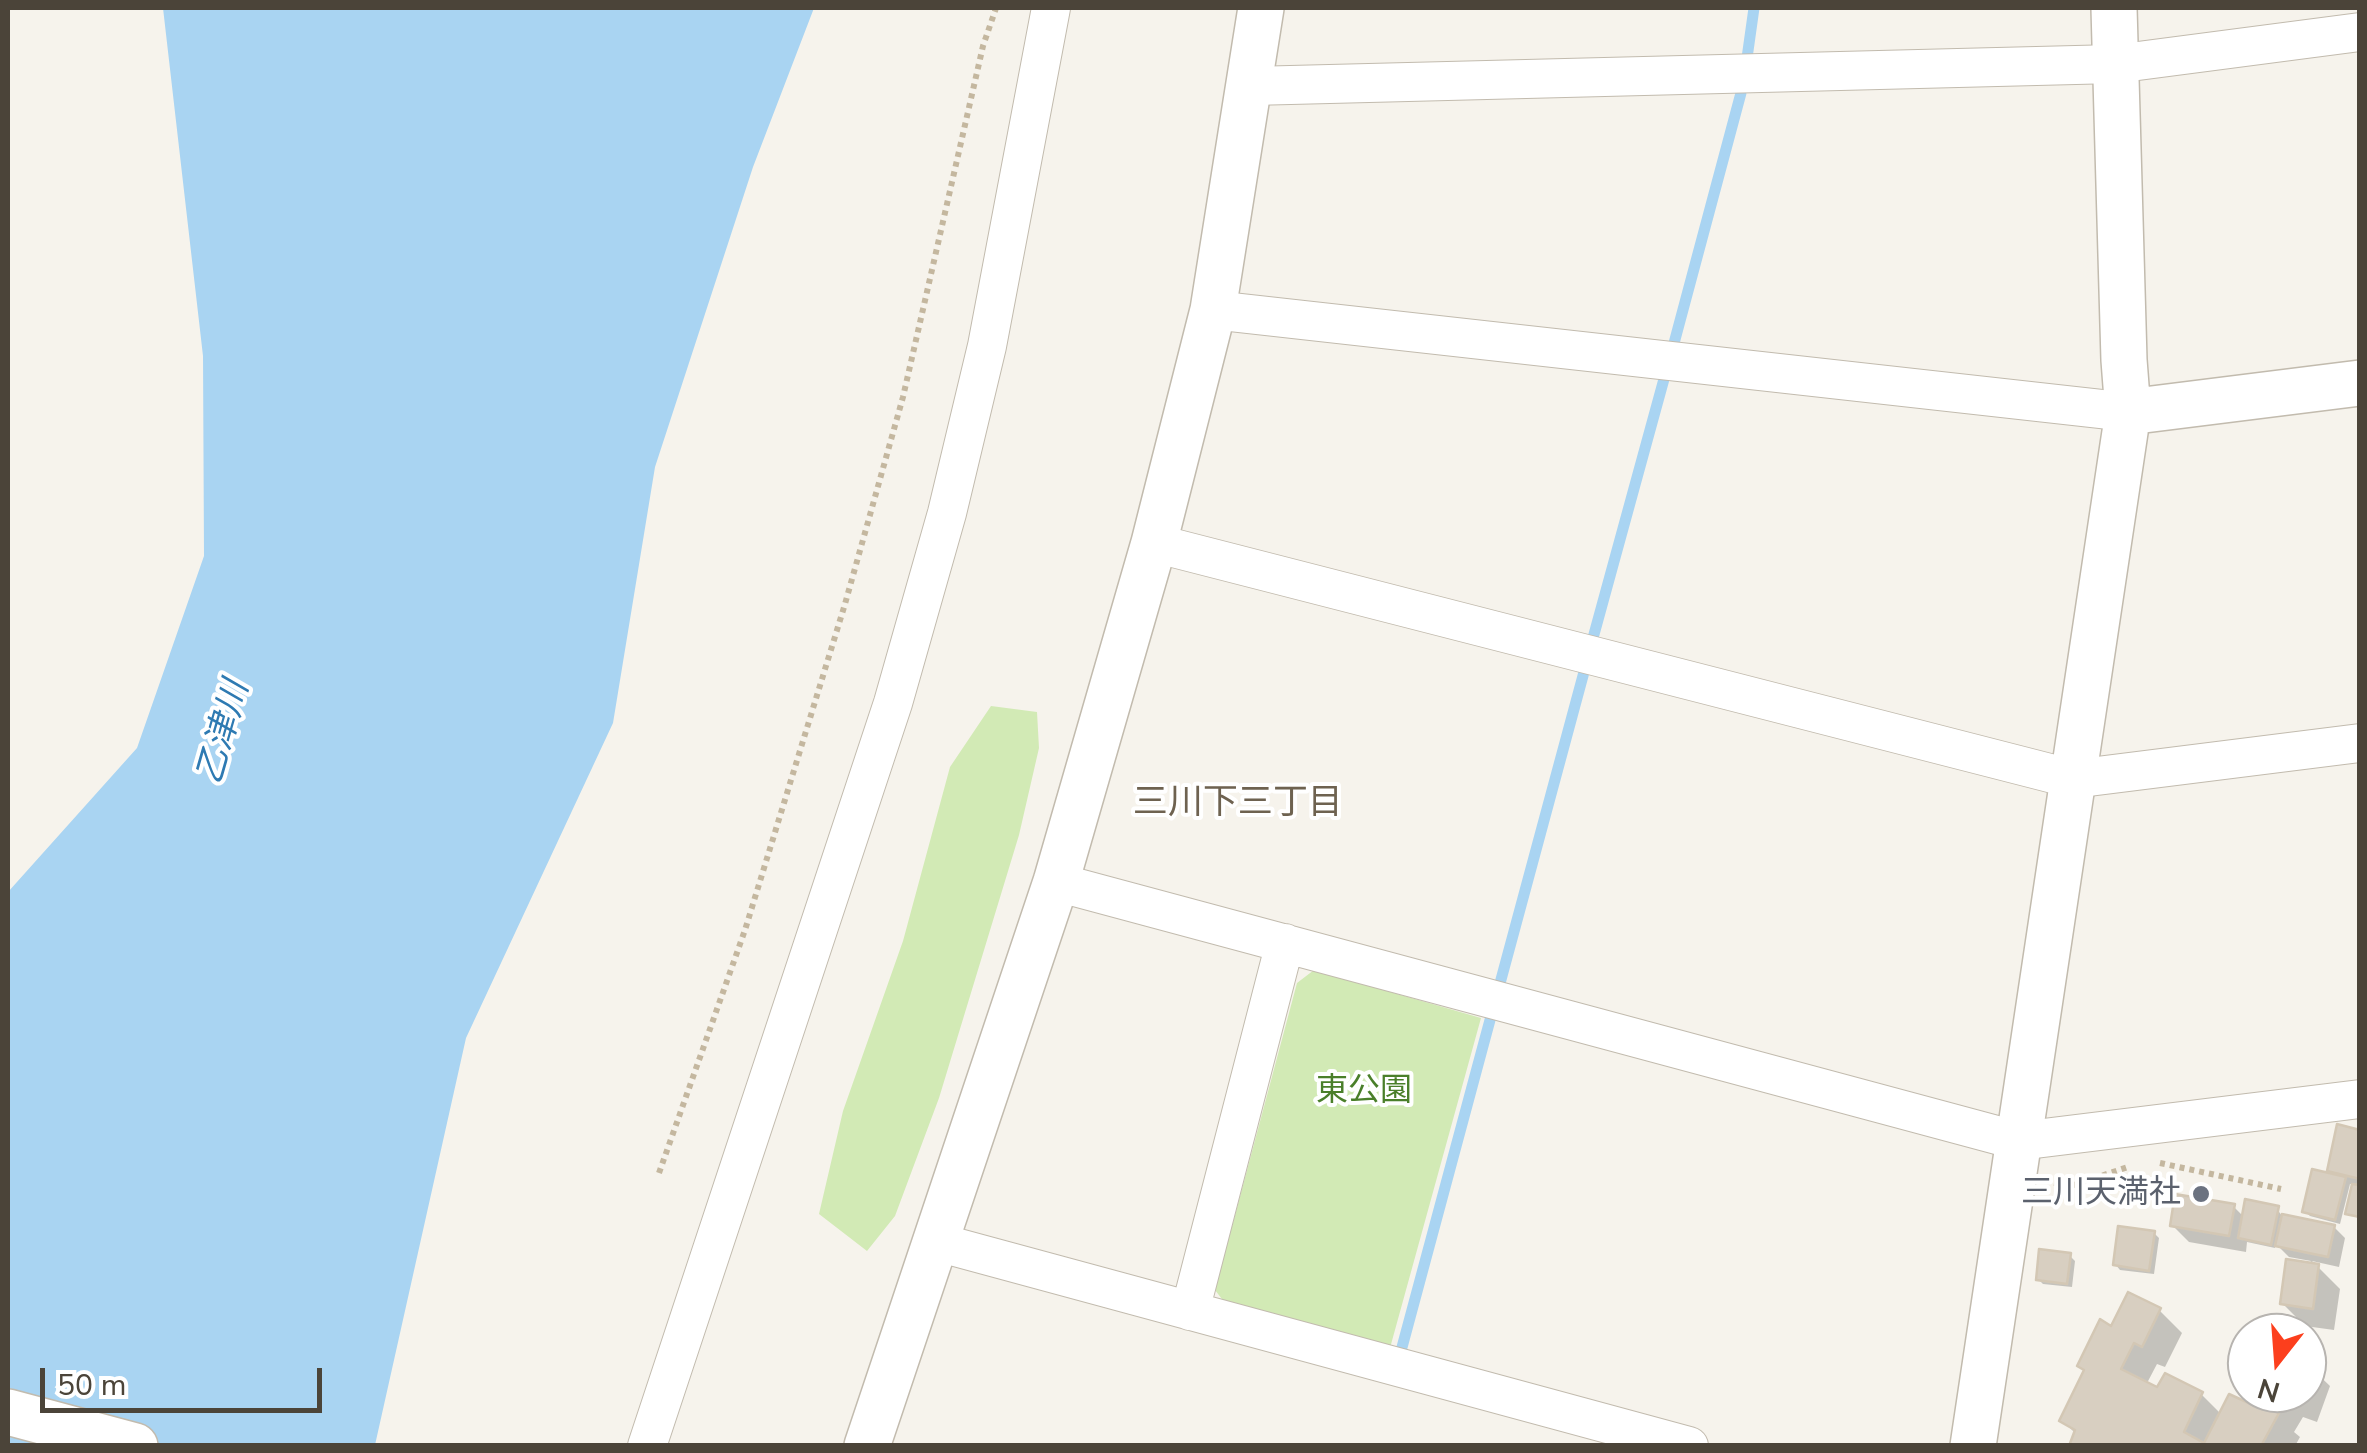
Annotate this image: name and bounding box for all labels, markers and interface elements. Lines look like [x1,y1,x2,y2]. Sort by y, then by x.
water label: 乙津川 [190,677,260,789]
district label: 三川下三丁目 [1133,784,1343,826]
park label: 東公園 [1316,1073,1412,1111]
place label: 三川天満社 [2021,1175,2181,1213]
marker: 三川天満社 [2190,1183,2212,1205]
north arrow [2227,1313,2327,1413]
scale bar [45,1348,328,1410]
text: 50 m [57,1365,126,1406]
text: N [2253,1369,2284,1411]

